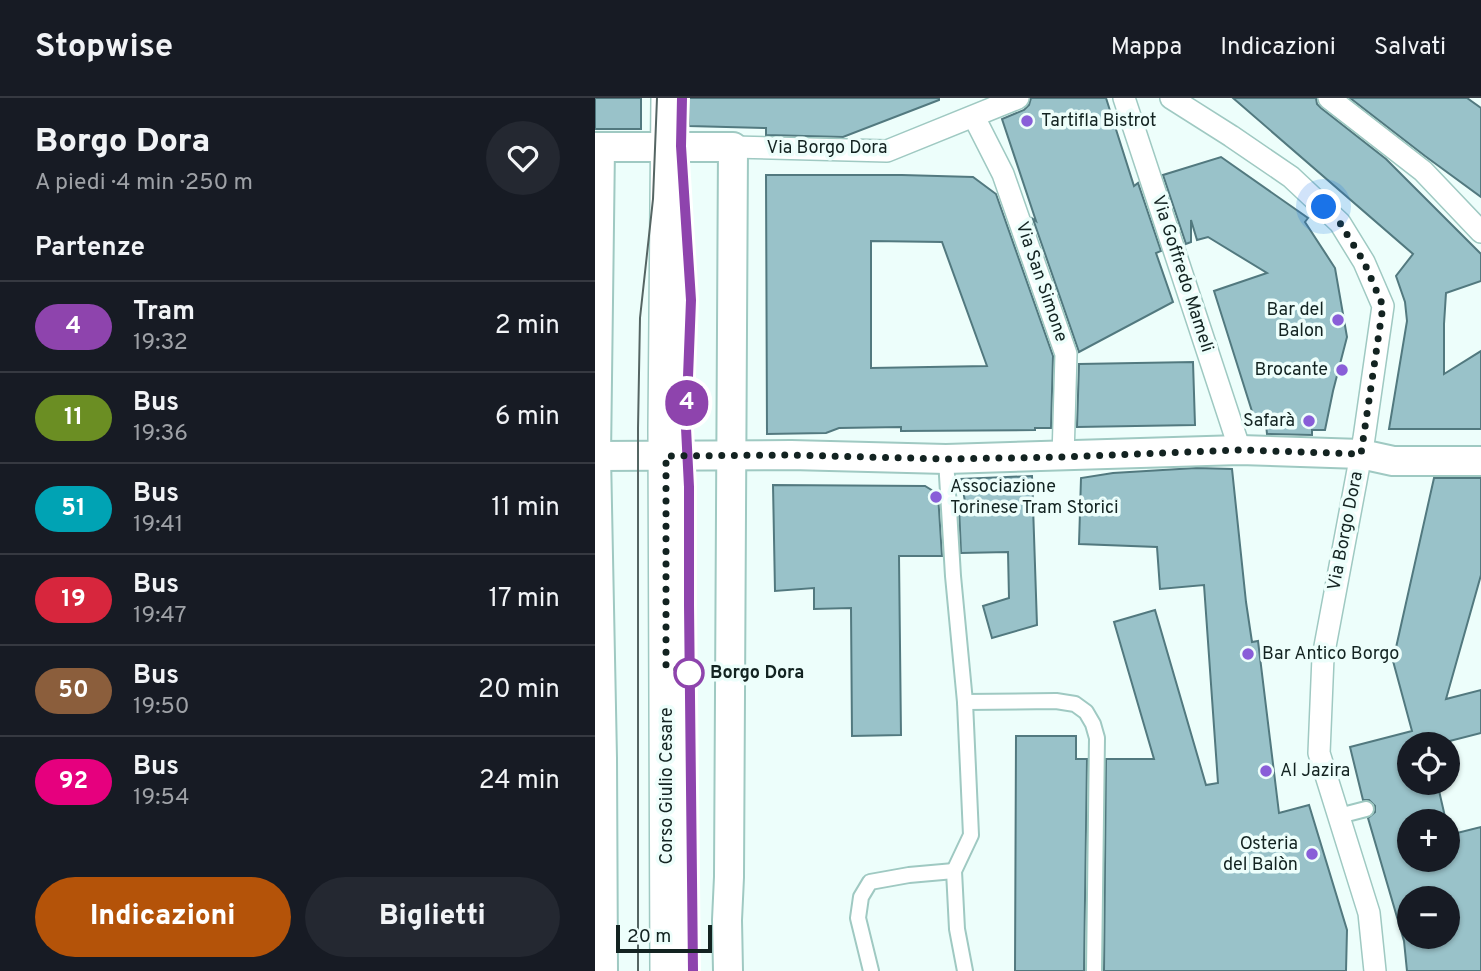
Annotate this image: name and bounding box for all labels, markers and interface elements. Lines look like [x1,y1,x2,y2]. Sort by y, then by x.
text: Stopwise [35,27,173,69]
text: Mappa [1111,33,1182,63]
text: Indicazioni [1220,33,1336,63]
text: Salvati [1374,33,1446,63]
place label: Tartifla Bistrot [1041,110,1157,133]
marker: Tartifla Bistrot [1019,113,1035,129]
button: heart [486,121,560,195]
text: Borgo Dora [35,122,210,164]
street label: Via Borgo Dora [767,137,887,160]
text: A piedi · 4 min · 250 m [35,169,253,198]
your location [1306,189,1341,224]
street label: Via Goffredo Mameli [1146,193,1218,355]
street label: Via San Simone [1010,219,1072,345]
text: Partenze [35,232,145,265]
text: Tram [133,296,195,329]
place label: Bar del Balon [1267,299,1324,343]
text: 2 min [495,310,560,343]
text: 4 [66,312,81,342]
marker: Bar del Balon [1330,312,1346,328]
text: 19:32 [133,329,188,358]
place label: Brocante [1255,359,1328,382]
marker: Brocante [1334,362,1350,378]
line badge: 4 [664,380,710,426]
text: Bus [133,387,179,420]
text: 4 [679,388,695,418]
text: 6 min [495,401,560,434]
text: 11 [64,403,83,433]
place label: Safarà [1243,410,1295,433]
marker: Safarà [1301,413,1317,429]
text: 19:36 [133,420,188,449]
street label: Via Borgo Dora [1323,469,1369,593]
place label: Associazione Torinese Tram Storici [950,476,1119,520]
text: Bus [133,478,179,511]
marker: Associazione Torinese Tram Storici [928,489,944,505]
text: 11 min [491,492,560,525]
text: 51 [61,494,86,524]
text: 19:41 [133,511,183,540]
text: Bus [133,569,179,602]
text: 17 min [488,583,560,616]
text: 19 [61,585,86,615]
text: 19:47 [133,602,187,631]
place label: Bar Antico Borgo [1262,643,1399,666]
marker: Bar Antico Borgo [1240,646,1256,662]
marker: Borgo Dora [674,658,704,688]
text: Bus [133,660,179,693]
place label: Borgo Dora [710,662,804,685]
text: 20 min [478,674,560,707]
text: 50 [58,676,89,706]
text: 19:50 [133,693,190,722]
street label: Corso Giulio Cesare [656,707,679,865]
map controls [1397,732,1460,949]
button: locate [1397,732,1460,795]
text: Bus [133,751,179,784]
place label: Al Jazira [1280,760,1350,783]
marker: Al Jazira [1258,763,1274,779]
text: 24 min [479,765,560,798]
text: 92 [59,767,88,797]
text: 19:54 [133,784,190,813]
button: + [1397,809,1460,872]
place label: Osteria del Balòn [1223,833,1298,877]
marker: Osteria del Balòn [1304,846,1320,862]
button: Indicazioni [35,877,291,957]
button: Biglietti [305,877,560,957]
button: − [1397,886,1460,949]
scale bar [616,922,712,954]
text: 20 m [627,925,671,949]

